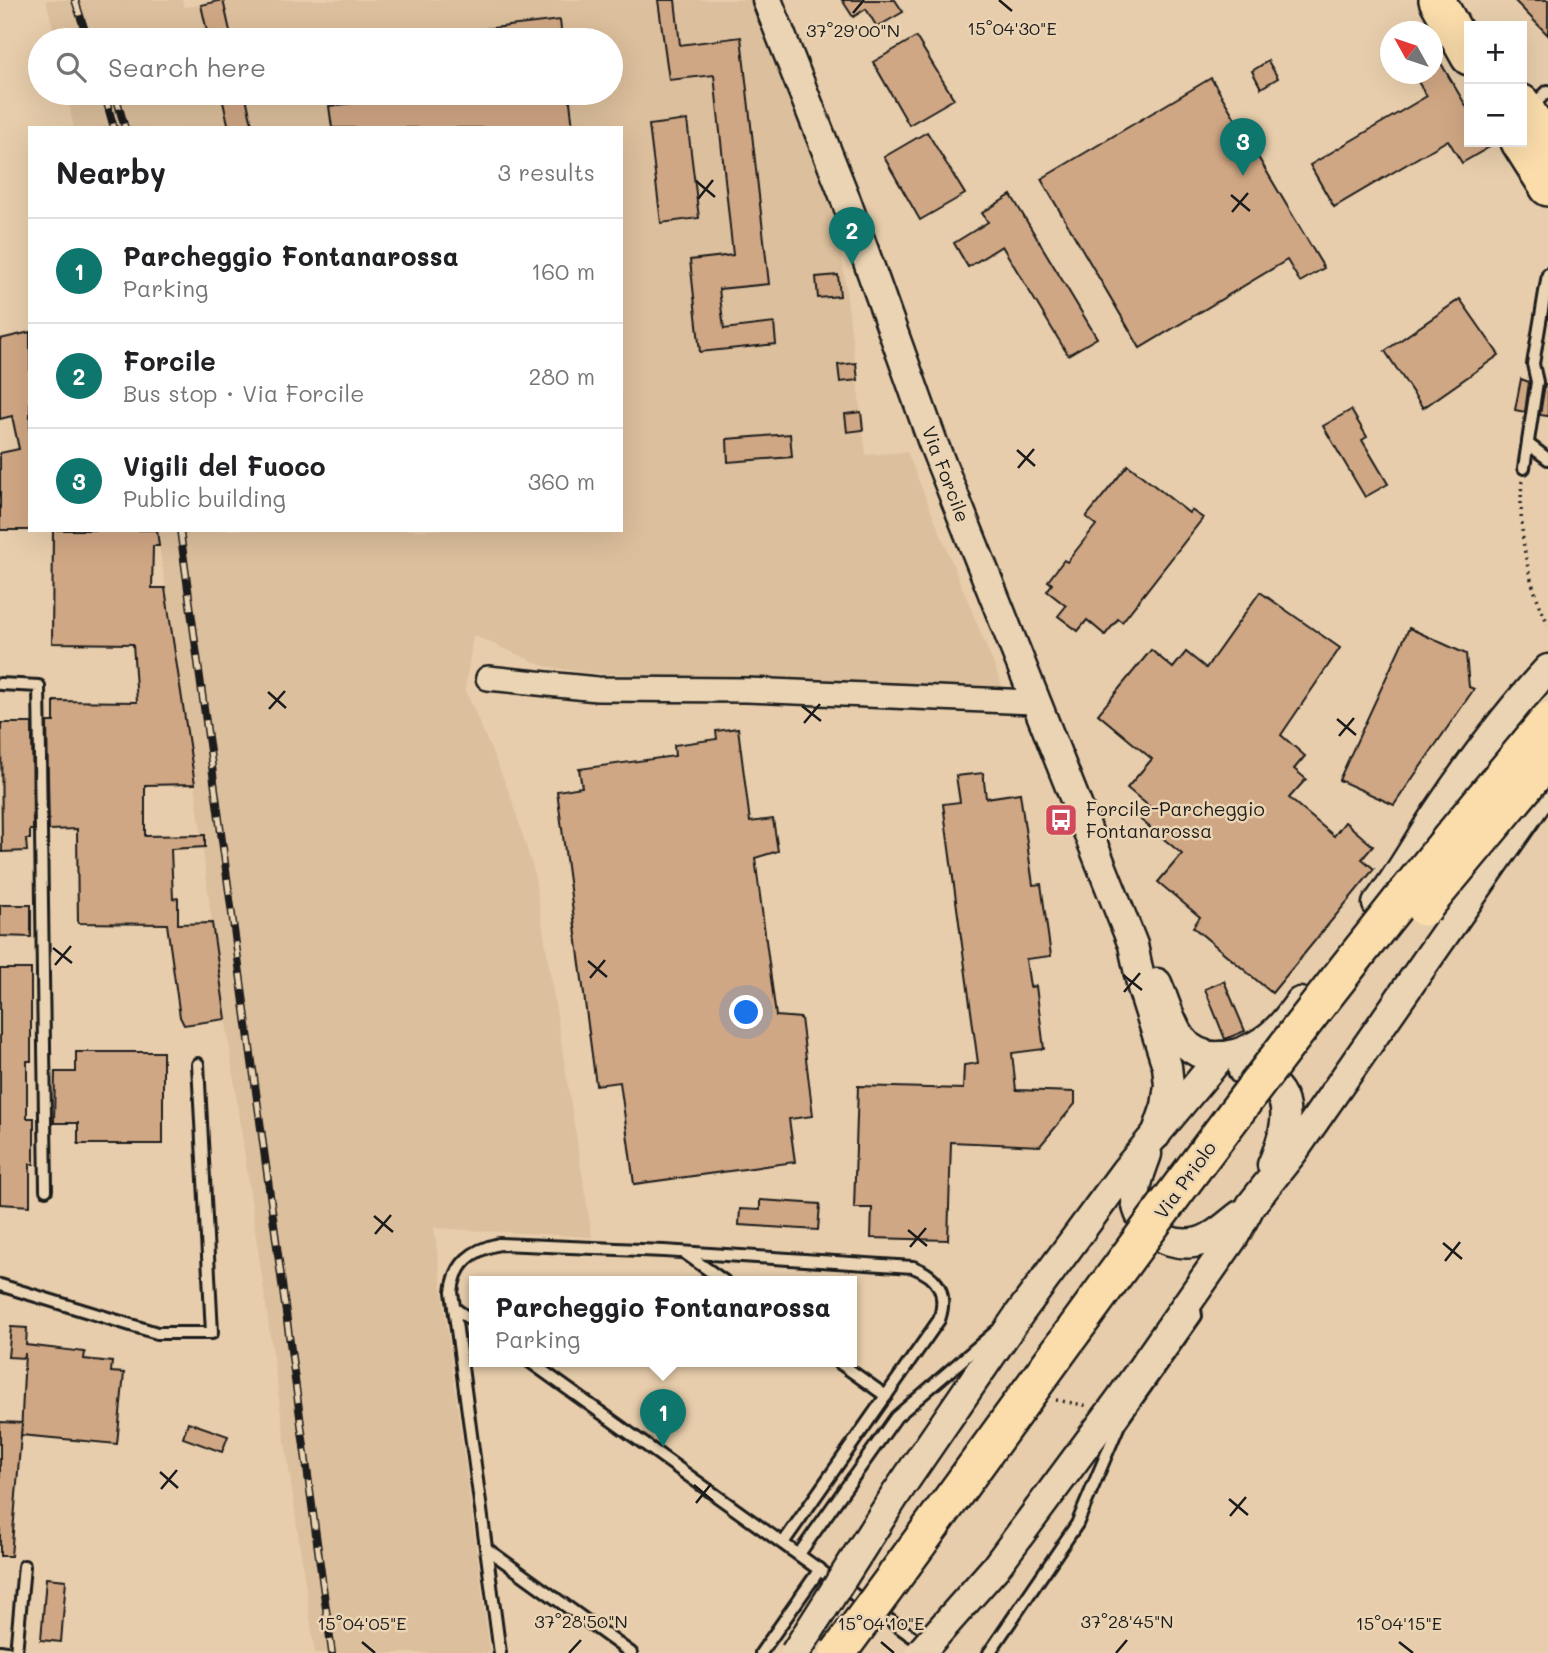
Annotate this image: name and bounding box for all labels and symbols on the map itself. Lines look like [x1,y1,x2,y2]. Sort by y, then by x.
text: 15°04'30"E [967,16,1057,40]
text: 37°29'00"N [806,18,900,42]
north arrow [1380,21,1443,84]
pin: 3 [1220,118,1266,176]
pin: 2 [829,207,875,265]
street label: Via Forcile [917,422,976,525]
place label: Forcile-Parcheggio Fontanarossa [1086,796,1265,843]
bus stop icon: Forcile-Parcheggio Fontanarossa [1042,801,1080,839]
your location [729,995,763,1029]
street label: Via Priolo [1148,1136,1221,1224]
pin: 1 [640,1389,686,1447]
text: 37°28'50"N [534,1609,628,1633]
text: 37°28'45"N [1080,1609,1174,1633]
text: 15°04'05"E [317,1611,407,1635]
text: 15°04'10"E [838,1611,924,1635]
text: 15°04'15"E [1356,1611,1442,1635]

